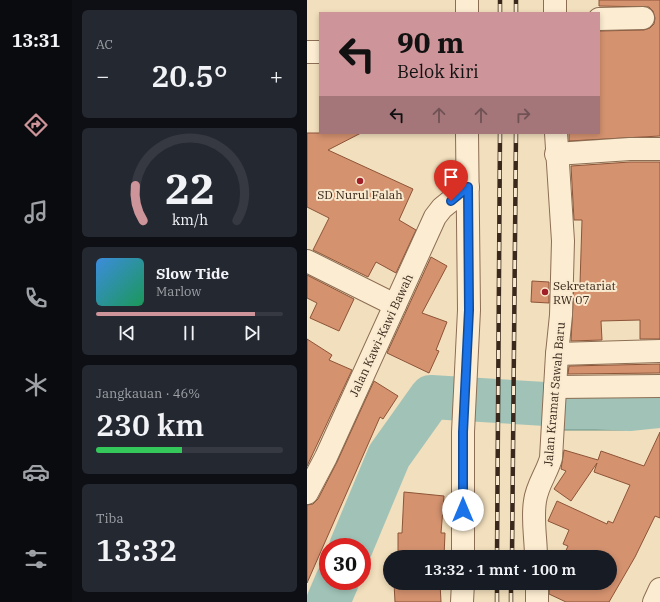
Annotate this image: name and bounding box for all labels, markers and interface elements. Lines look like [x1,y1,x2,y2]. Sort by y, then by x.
text: 90 m [397,24,464,61]
icon: left [331,28,383,80]
text: 13:31 [12,29,60,52]
text: AC [96,36,113,53]
text: 20.5° [151,56,228,95]
text: Belok kiri [397,60,479,83]
text: − [96,61,109,90]
text: + [270,61,283,90]
icon: left [386,104,408,126]
icon: ahead [428,104,450,126]
icon: ahead [470,104,492,126]
icon: right [512,104,534,126]
icon: directions [22,111,50,139]
text: 22 [165,160,214,214]
pin [434,160,468,201]
icon: arrive [440,166,462,188]
marker: SD Nurul Falah [355,176,365,186]
place label: SD Nurul Falah [317,187,403,202]
icon: music [22,198,50,226]
text: km/h [171,209,208,228]
text: Slow Tide [156,264,229,283]
street label: Jalan Kawi-Kawi Bawah [346,271,416,399]
place label: Sekretariat RW 07 [553,278,616,307]
text: Marlow [156,283,201,300]
icon: phone [22,284,50,312]
marker: Sekretariat RW 07 [540,287,550,297]
street label: Jalan Kramat Sawah Baru [540,321,568,467]
icon: previous [116,322,138,344]
icon: pause [178,322,200,344]
icon: next [241,322,263,344]
icon: climate [22,371,50,399]
text: Jangkauan · 46% [96,385,200,402]
text: 230 km [96,405,204,444]
icon: car [22,458,50,486]
position arrow [442,489,484,531]
text: Tiba [96,510,124,527]
text: 13:32 [96,530,177,569]
speed limit sign: 30 [319,538,371,590]
icon: filters [22,545,50,573]
text: 13:32 · 1 mnt · 100 m [424,560,576,579]

